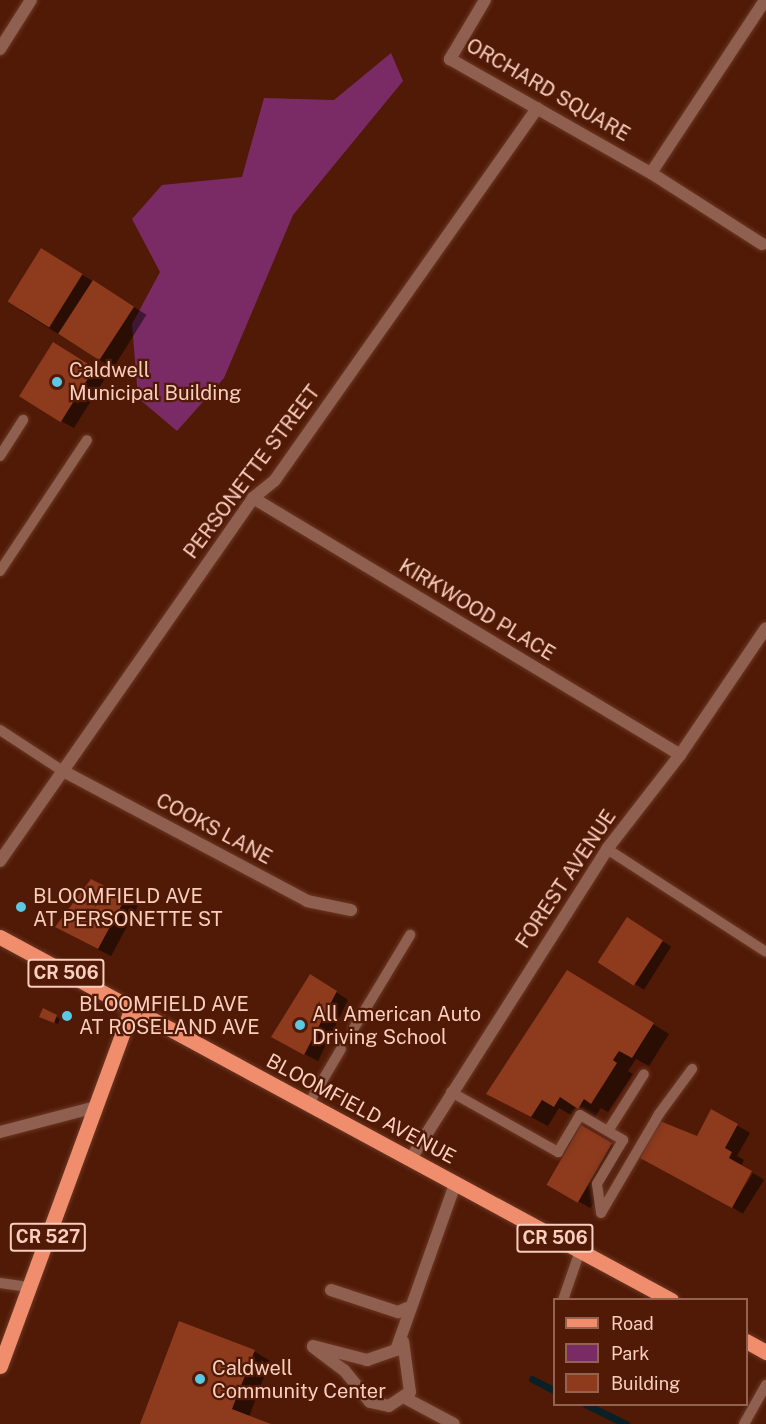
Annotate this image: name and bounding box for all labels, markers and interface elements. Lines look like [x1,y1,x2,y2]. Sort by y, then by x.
street label: ORCHARD SQUARE [462,33,634,147]
place label: Caldwell Municipal Building [69,358,241,405]
marker: Caldwell Municipal Building [50,375,64,389]
street label: PERSONETTE STREET [179,380,325,564]
street label: KIRKWOOD PLACE [395,554,559,666]
street label: COOKS LANE [152,788,276,870]
street label: FOREST AVENUE [511,805,621,953]
place label: BLOOMFIELD AVE AT PERSONETTE ST [33,884,223,931]
marker: BLOOMFIELD AVE AT PERSONETTE ST [14,900,28,914]
road number: CR 506 [27,958,105,988]
place label: BLOOMFIELD AVE AT ROSELAND AVE [79,993,260,1040]
place label: All American Auto Driving School [312,1002,481,1049]
marker: BLOOMFIELD AVE AT ROSELAND AVE [60,1009,74,1023]
marker: All American Auto Driving School [293,1018,307,1032]
street label: BLOOMFIELD AVENUE [262,1049,460,1169]
road number: CR 527 [9,1222,87,1252]
road number: CR 506 [516,1223,594,1253]
legend [553,1298,748,1406]
text: Road [611,1313,654,1334]
text: Park [611,1343,649,1364]
place label: Caldwell Community Center [212,1356,386,1403]
marker: Caldwell Community Center [193,1372,207,1386]
text: Building [611,1373,680,1394]

